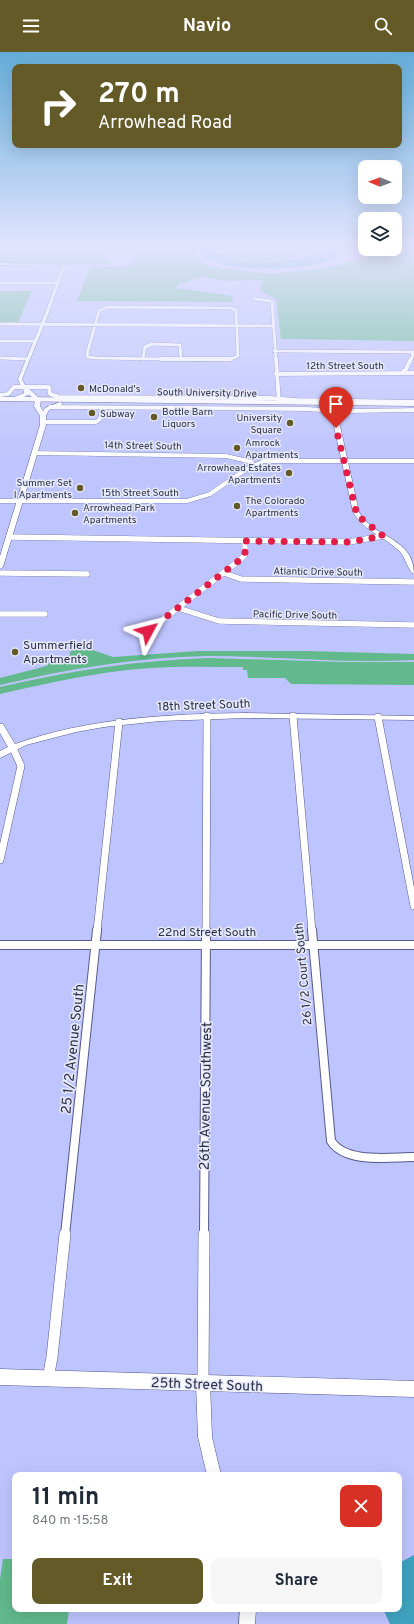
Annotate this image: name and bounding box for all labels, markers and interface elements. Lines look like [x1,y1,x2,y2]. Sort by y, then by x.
icon: menu [20,15,42,37]
text: Navio [183,15,231,38]
icon: search [372,15,394,37]
text: 270 m [98,77,180,113]
icon: right [32,80,84,132]
text: Arrowhead Road [98,112,232,135]
north arrow [358,160,402,204]
map controls [358,160,402,256]
button: layers [358,212,402,256]
street label: 12th Street South [306,360,384,373]
marker: McDonald's [76,383,86,393]
place label: McDonald's [89,383,141,396]
street label: South University Drive [157,386,257,401]
pin [319,387,353,428]
icon: arrive [325,393,347,415]
place label: Bottle Barn Liquors [162,406,213,431]
marker: Subway [87,408,97,418]
place label: Subway [100,408,135,421]
marker: Bottle Barn Liquors [149,412,159,422]
place label: University Square [236,412,282,437]
marker: University Square [285,418,295,428]
place label: Amrock Apartments [245,437,299,462]
street label: 14th Street South [104,439,182,454]
marker: Amrock Apartments [232,443,242,453]
place label: Arrowhead Estates Apartments [197,462,281,487]
marker: Arrowhead Estates Apartments [284,468,294,478]
place label: Summer Set I Apartments [14,477,72,502]
marker: Summer Set I Apartments [75,483,85,493]
street label: 15th Street South [101,487,179,500]
place label: The Colorado Apartments [245,495,305,520]
marker: The Colorado Apartments [232,501,242,511]
place label: Arrowhead Park Apartments [83,502,155,527]
marker: Arrowhead Park Apartments [70,508,80,518]
street label: Atlantic Drive South [273,565,363,580]
street label: Pacific Drive South [253,608,337,623]
position arrow [127,610,169,652]
place label: Summerfield Apartments [23,638,92,668]
marker: Summerfield Apartments [10,647,20,657]
street label: 18th Street South [157,696,251,716]
street label: 26 1/2 Court South [292,922,316,1026]
street label: 22nd Street South [158,925,256,941]
street label: 25 1/2 Avenue South [58,983,89,1115]
street label: 26th Avenue Southwest [197,1022,216,1170]
street label: 25th Street South [151,1375,263,1396]
text: 11 min [32,1483,99,1513]
button: close [340,1485,382,1527]
text: 840 m · 15:58 [32,1513,108,1529]
button: Exit [32,1558,203,1604]
button: Share [211,1558,382,1604]

